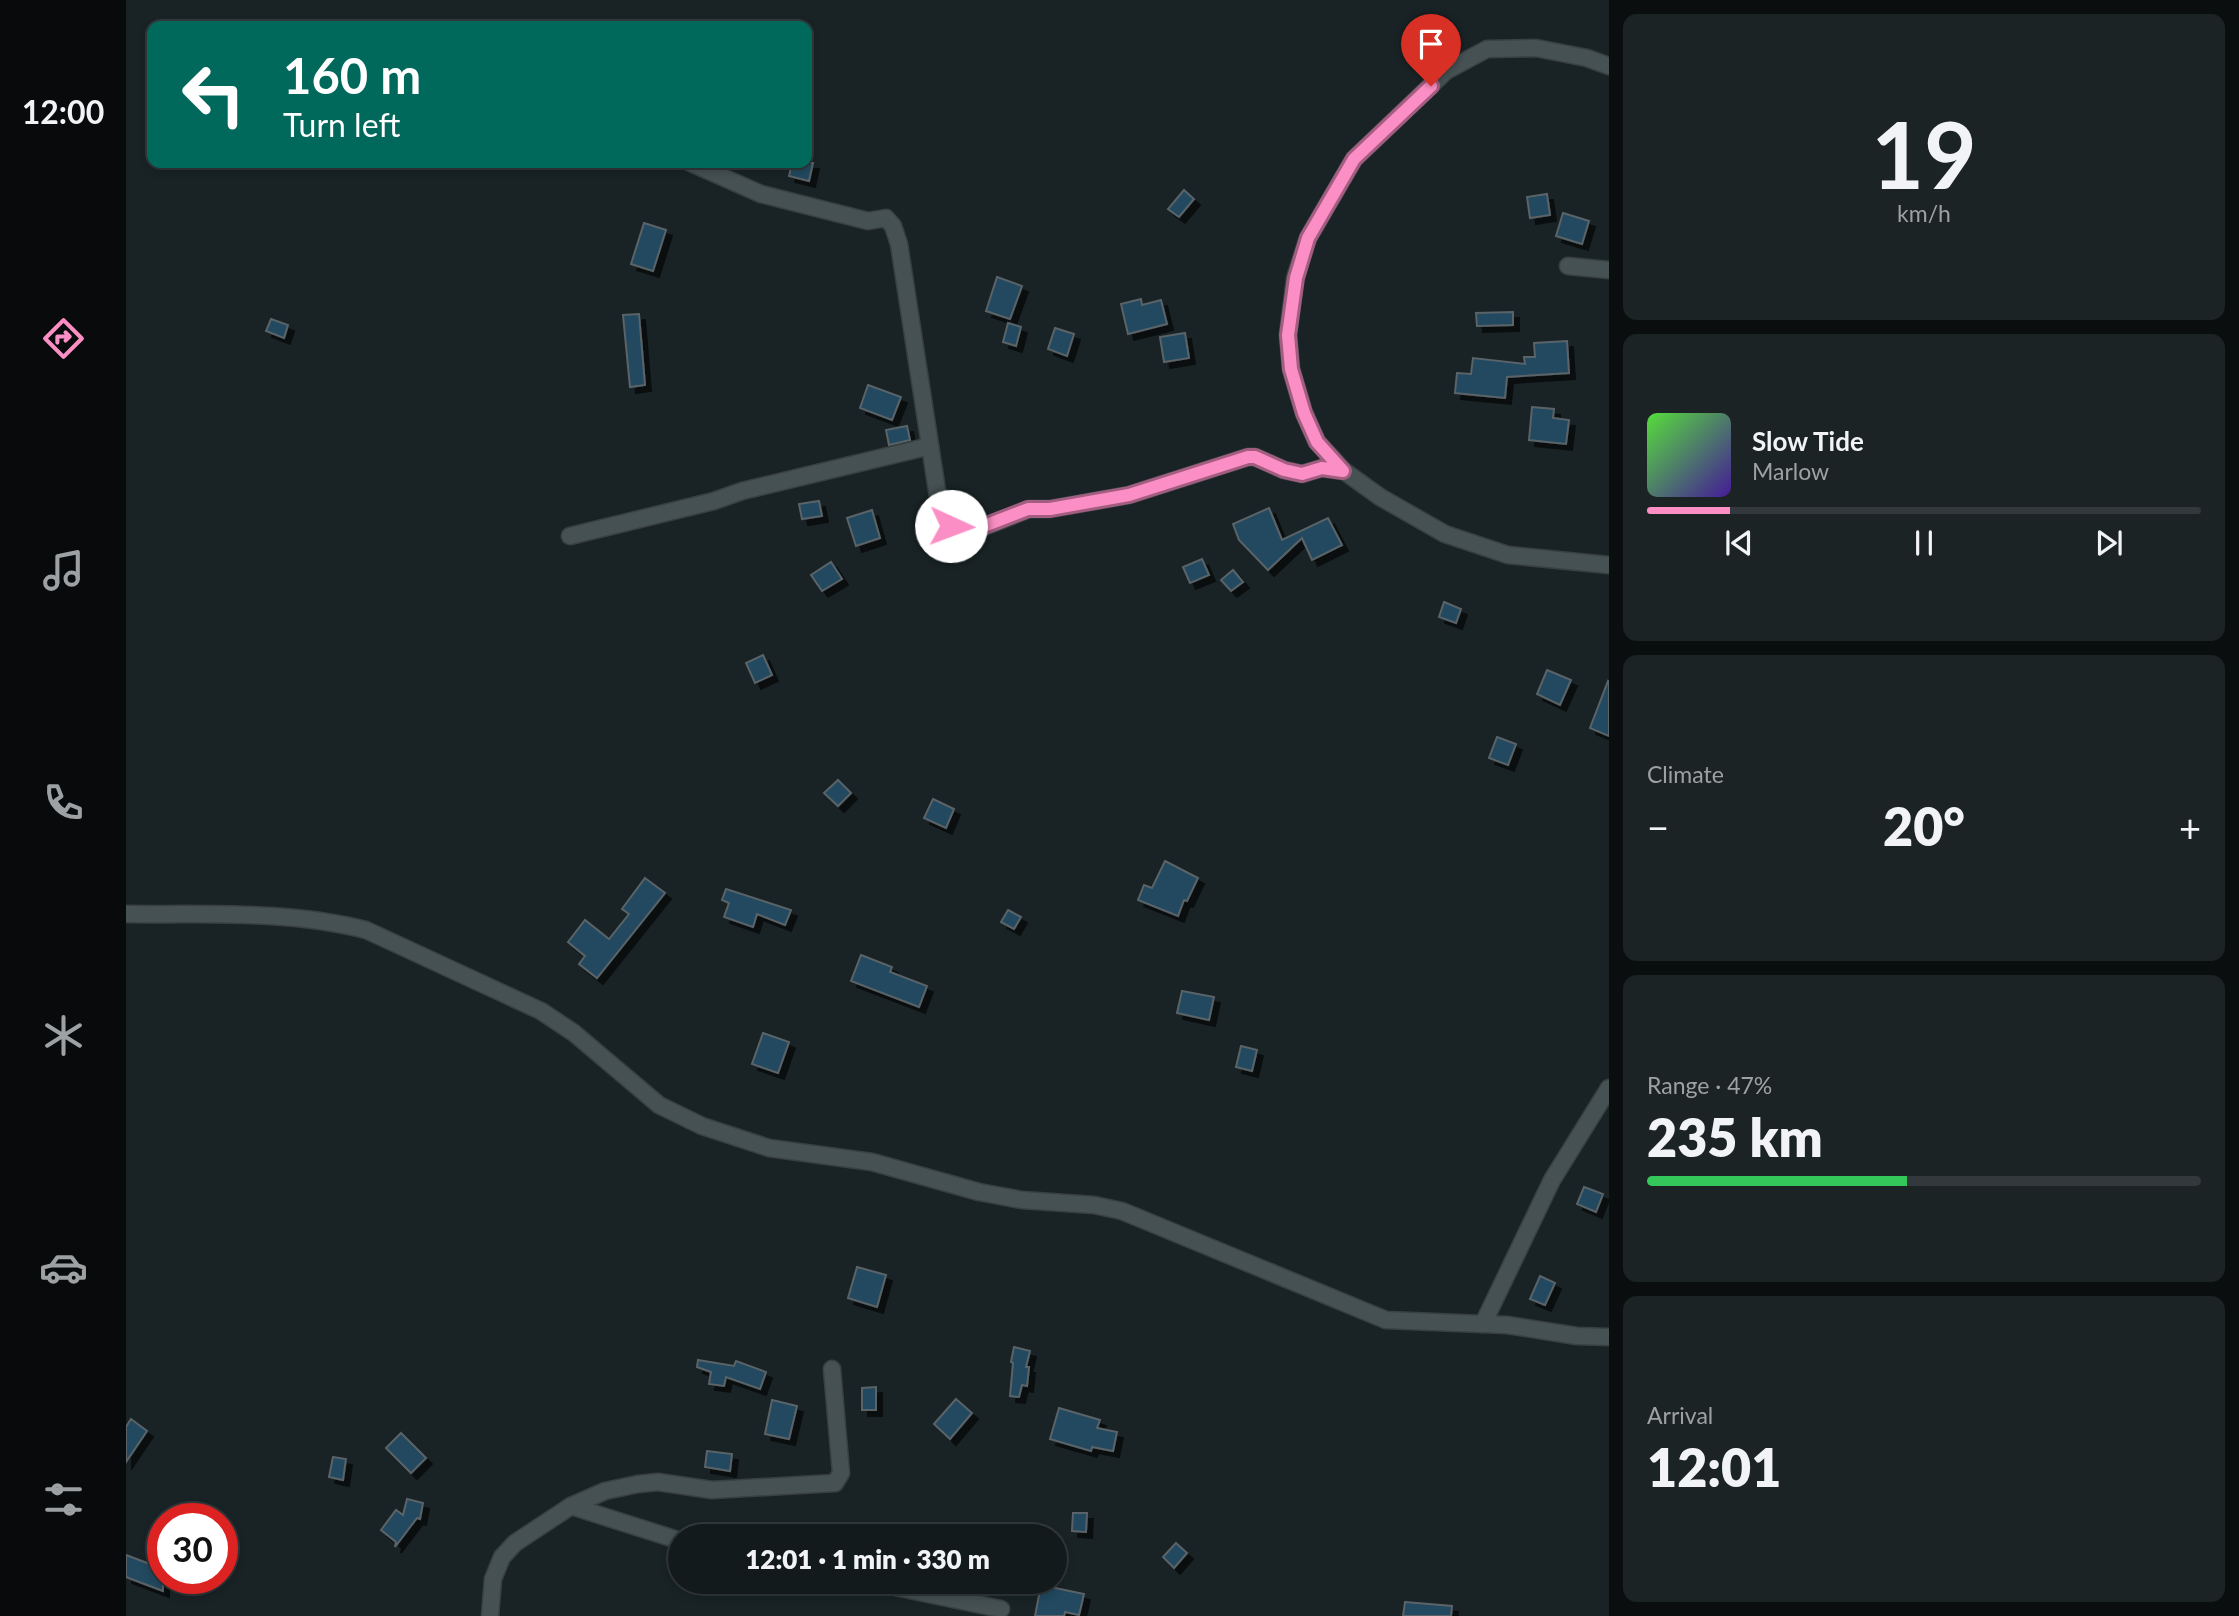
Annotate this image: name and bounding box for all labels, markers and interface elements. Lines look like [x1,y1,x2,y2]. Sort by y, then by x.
pin [1401,14,1461,86]
icon: arrive [1412,25,1450,63]
text: 160 m [283,46,421,104]
icon: left [168,49,259,140]
text: 12:00 [22,92,104,131]
text: 19 [1871,99,1977,208]
text: Turn left [283,105,400,144]
text: km/h [1897,199,1951,227]
icon: directions [39,314,88,363]
text: Slow Tide [1752,425,1864,457]
text: Marlow [1752,457,1829,485]
position arrow [914,489,988,563]
icon: previous [1720,524,1758,562]
icon: pause [1905,524,1943,562]
icon: next [2090,524,2128,562]
icon: music [39,546,88,595]
text: Climate [1647,760,1724,788]
icon: phone [39,778,88,827]
text: 20° [1883,795,1965,857]
text: − [1647,804,1669,850]
text: + [2179,804,2201,850]
icon: climate [39,1011,88,1060]
text: Range · 47% [1647,1071,1772,1099]
text: 235 km [1647,1106,1823,1168]
icon: car [39,1243,88,1292]
text: Arrival [1647,1401,1713,1429]
text: 12:01 [1647,1436,1781,1498]
icon: filters [39,1475,88,1524]
speed limit sign: 30 [147,1503,238,1594]
text: 12:01 · 1 min · 330 m [745,1543,990,1575]

